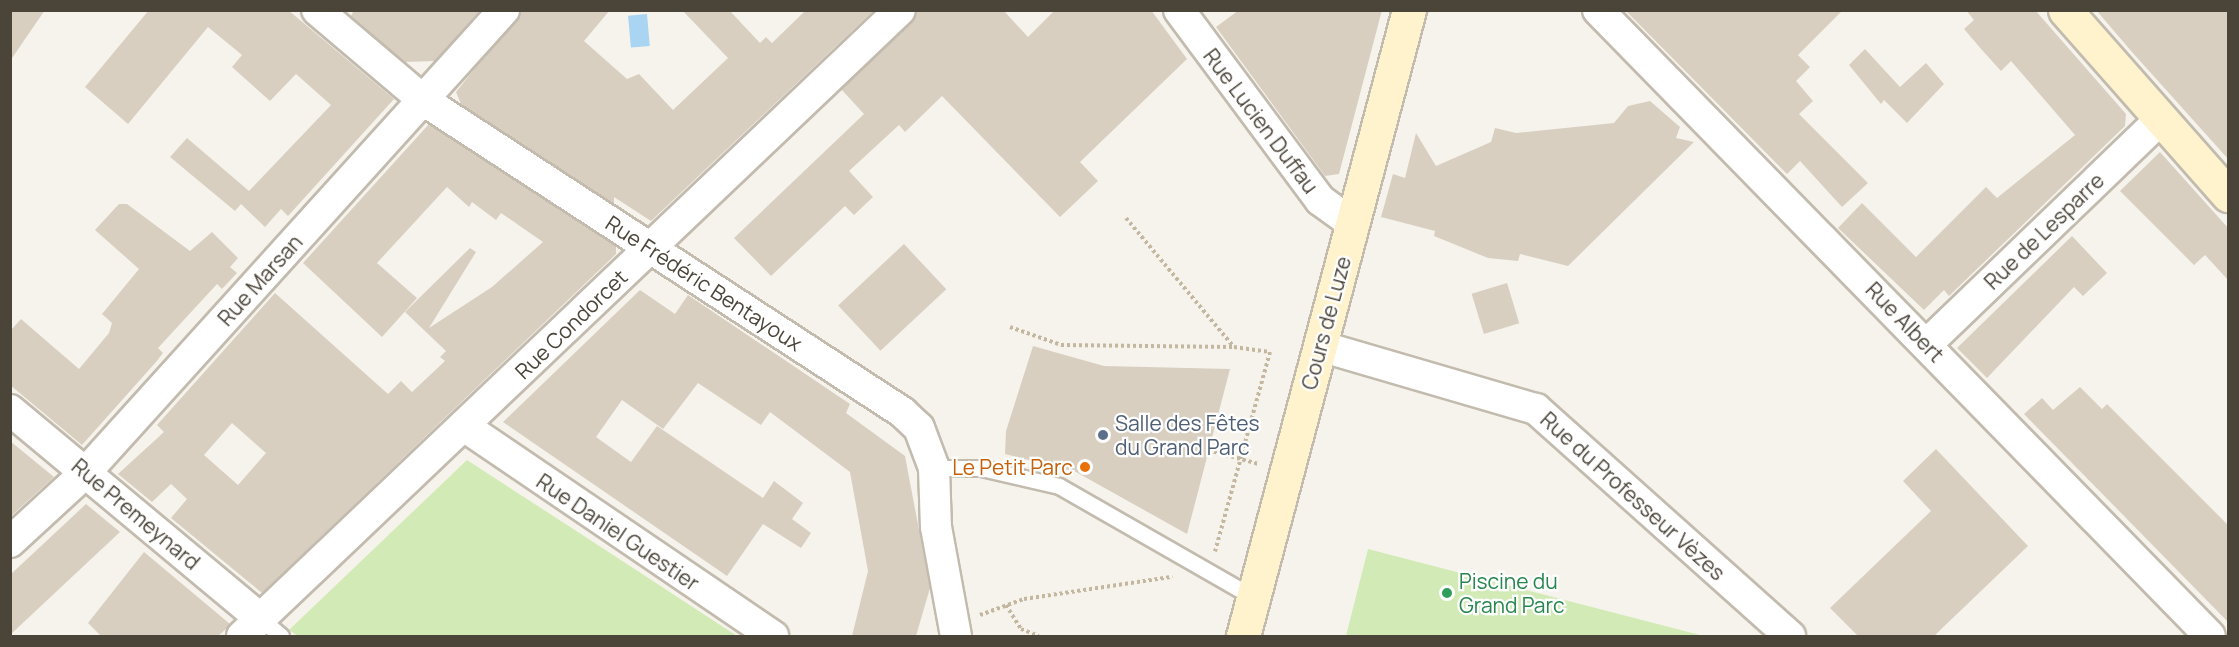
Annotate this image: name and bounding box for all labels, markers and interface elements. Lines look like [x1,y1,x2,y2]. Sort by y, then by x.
street label: Rue Lucien Duffau [1198,44,1324,198]
street label: Rue de Lesparre [1979,168,2109,294]
street label: Rue Frédéric Bentayoux [601,210,807,356]
street label: Rue Marsan [213,229,307,331]
street label: Cours de Luze [1296,254,1356,392]
street label: Rue Condorcet [510,264,632,384]
street label: Rue Albert [1861,277,1949,367]
street label: Rue du Professeur Vèzes [1536,407,1730,585]
place label: Salle des Fêtes du Grand Parc [1115,410,1260,460]
marker: Salle des Fêtes du Grand Parc [1096,428,1110,442]
street label: Rue Premeynard [67,453,205,575]
place label: Le Petit Parc [952,454,1073,480]
marker: Le Petit Parc [1078,460,1092,474]
street label: Rue Daniel Guestier [532,468,704,596]
place label: Piscine du Grand Parc [1459,568,1565,618]
marker: Piscine du Grand Parc [1440,586,1454,600]

